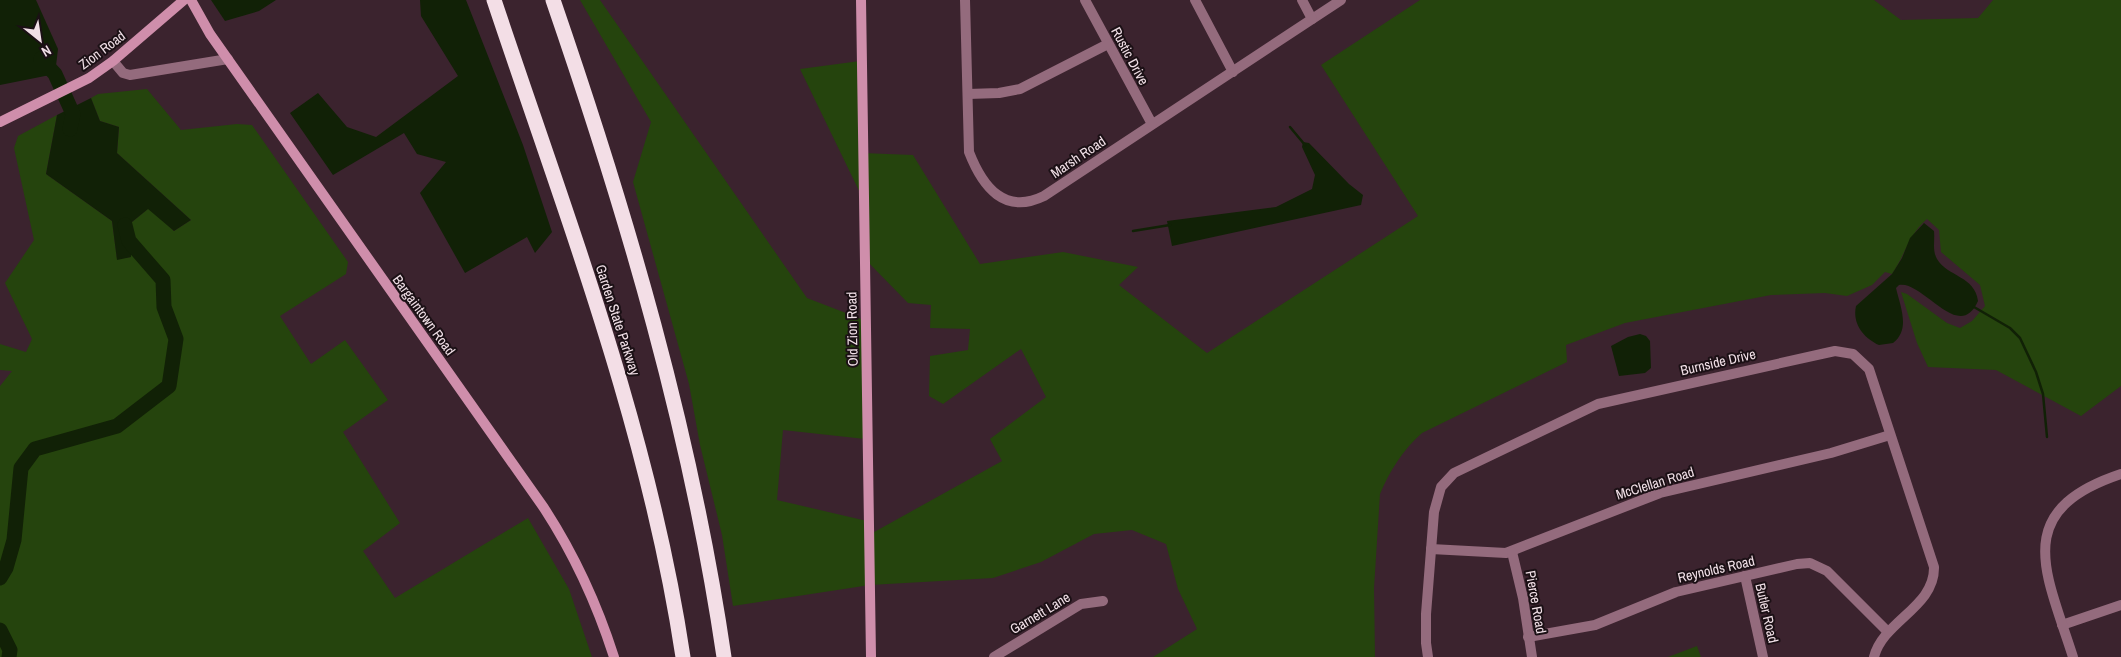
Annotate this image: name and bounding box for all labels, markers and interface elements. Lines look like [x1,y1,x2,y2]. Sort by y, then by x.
north arrow [15,15,65,65]
street label: Rustic Drive [1107,24,1153,88]
street label: Zion Road [75,27,129,73]
text: N [38,41,55,61]
street label: Marsh Road [1047,132,1109,182]
street label: Garden State Parkway [592,262,644,378]
street label: Bargaintown Road [389,271,459,359]
street label: Old Zion Road [842,292,862,366]
street label: Burnside Drive [1679,345,1757,379]
street label: McClellan Road [1614,463,1696,503]
street label: Reynolds Road [1676,551,1756,587]
street label: Pierce Road [1522,569,1550,635]
street label: Butler Road [1751,581,1783,645]
street label: Garnett Lane [1007,588,1073,638]

